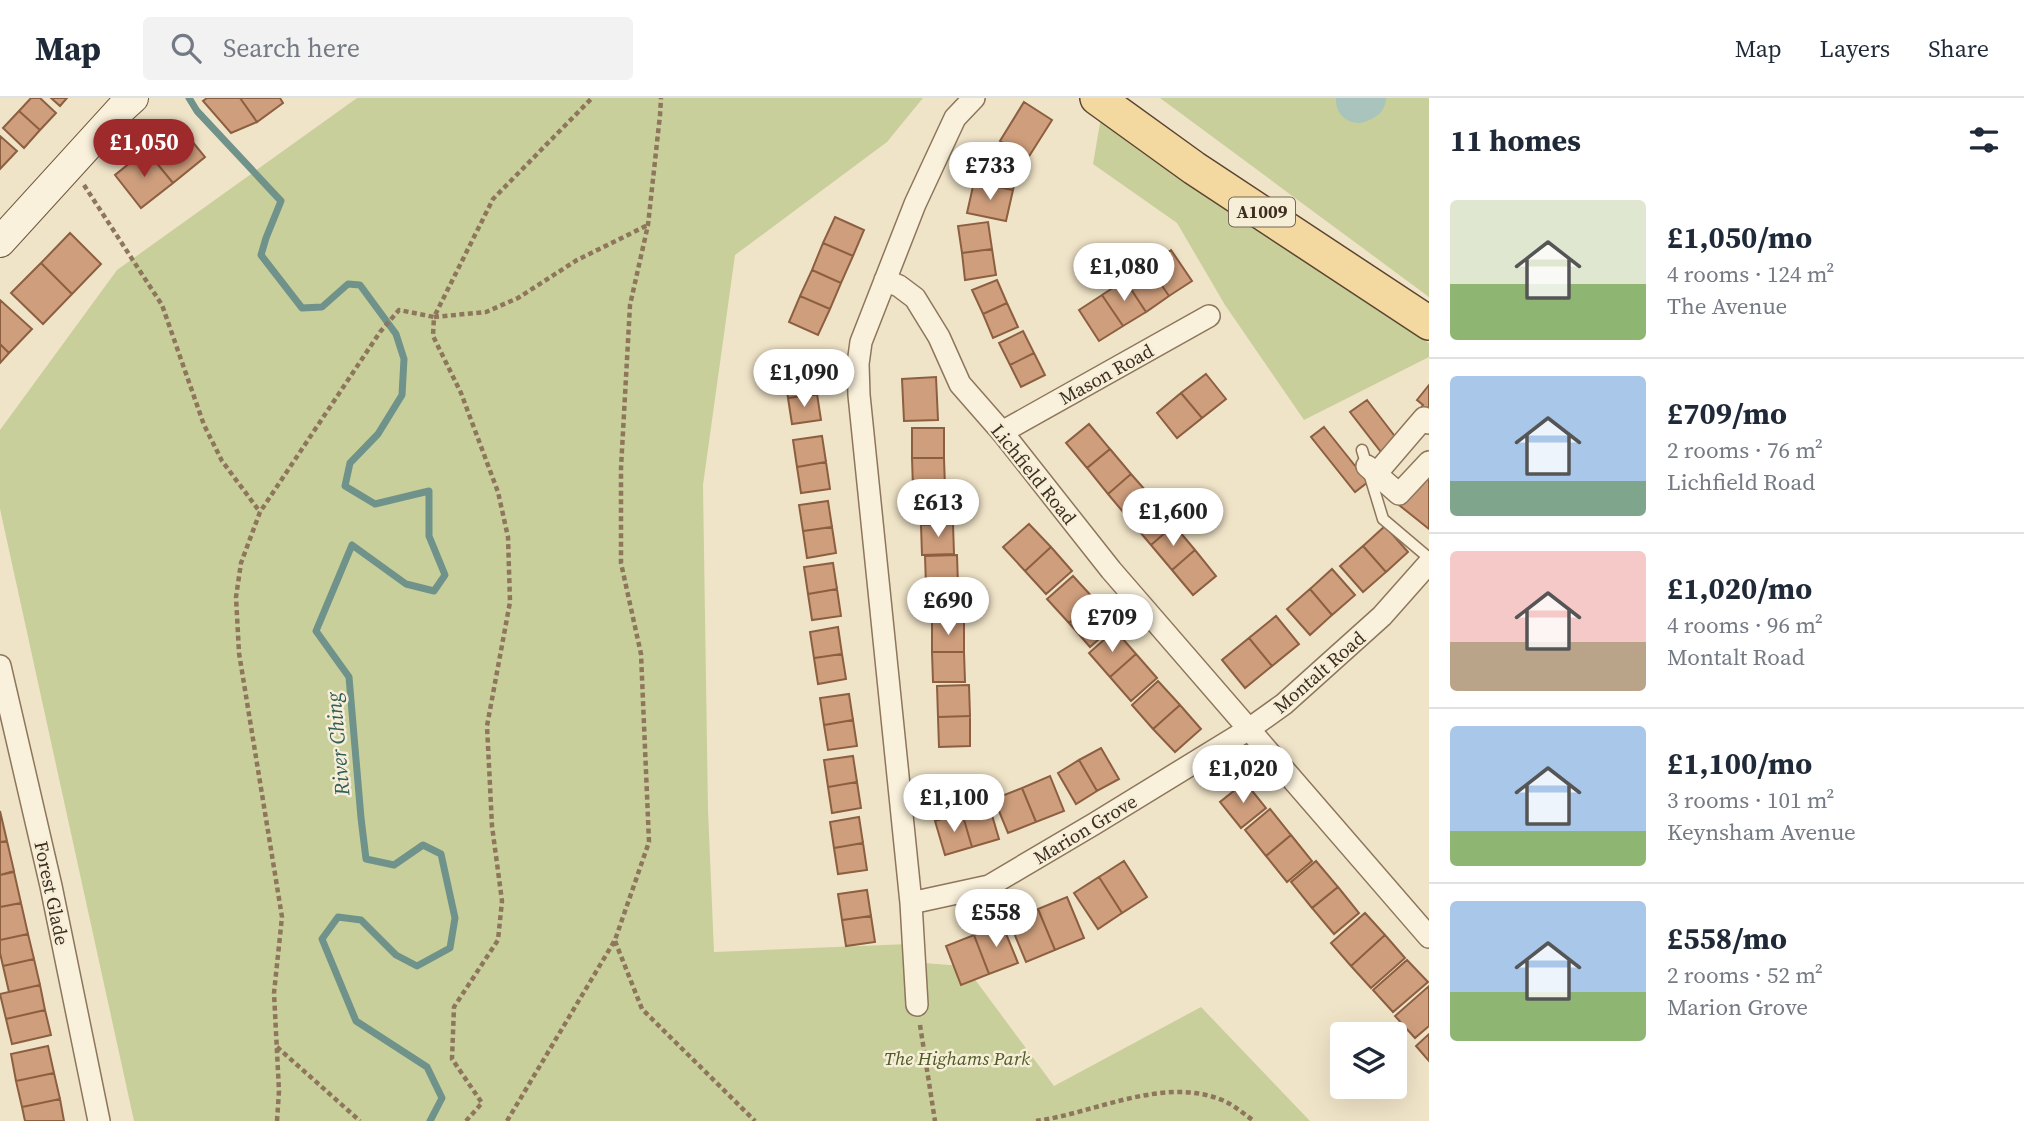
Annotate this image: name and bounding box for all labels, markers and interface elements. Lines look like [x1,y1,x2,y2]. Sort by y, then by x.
search box [143,17,633,80]
text: Map [35,26,101,71]
icon: search [167,29,205,67]
text: Search here [223,30,360,66]
text: Map [1735,32,1782,65]
text: Layers [1820,32,1890,65]
text: Share [1928,32,1989,65]
pin: £1,050 [87,120,201,179]
text: 11 homes [1450,120,1581,161]
icon: filters [1965,121,2003,159]
text: £1,050 [109,126,179,158]
pin: £733 [949,142,1031,202]
text: £733 [965,149,1015,181]
road number: A1009 [1229,198,1295,226]
text: £1,050/mo [1667,217,1812,258]
icon: home [1506,228,1590,312]
pin: £1,080 [1067,244,1181,303]
text: £1,080 [1089,250,1159,282]
text: 4 rooms · 124 m² [1667,258,1834,290]
text: The Avenue [1667,290,1787,322]
street label: Mason Road [1054,337,1158,411]
pin: £1,090 [747,350,861,409]
text: £1,090 [769,356,839,388]
text: £709/mo [1667,393,1787,434]
icon: home [1506,404,1590,488]
street label: Lichfield Road [985,418,1083,530]
text: 2 rooms · 76 m² [1667,434,1823,466]
text: Lichfield Road [1667,466,1815,498]
pin: £613 [897,480,979,539]
text: £613 [913,486,963,518]
pin: £1,600 [1116,489,1230,548]
text: £1,600 [1138,495,1208,527]
text: £1,020/mo [1667,568,1812,609]
pin: £690 [907,578,989,637]
icon: home [1506,579,1590,663]
text: £690 [923,584,973,616]
pin: £709 [1071,594,1153,654]
text: £709 [1087,601,1137,633]
text: 4 rooms · 96 m² [1667,609,1823,641]
street label: Montalt Road [1268,625,1371,719]
text: Montalt Road [1667,641,1805,673]
water label: River Ching [318,690,357,798]
text: £1,100/mo [1667,743,1812,784]
pin: £1,020 [1186,746,1300,805]
text: £1,020 [1208,752,1278,784]
icon: home [1506,754,1590,838]
pin: £1,100 [897,774,1011,834]
text: £1,100 [919,781,989,813]
text: 3 rooms · 101 m² [1667,784,1834,816]
street label: Marion Grove [1028,788,1142,870]
text: Keynsham Avenue [1667,816,1856,848]
street label: Forest Glade [28,839,76,947]
pin: £558 [955,890,1037,949]
text: £558 [971,896,1021,928]
text: £558/mo [1667,918,1787,959]
icon: home [1506,929,1590,1013]
text: 2 rooms · 52 m² [1667,959,1823,991]
text: Marion Grove [1667,991,1808,1023]
map controls [1330,1022,1407,1099]
button: layers [1330,1022,1407,1099]
park label: The Highams Park [884,1045,1030,1071]

